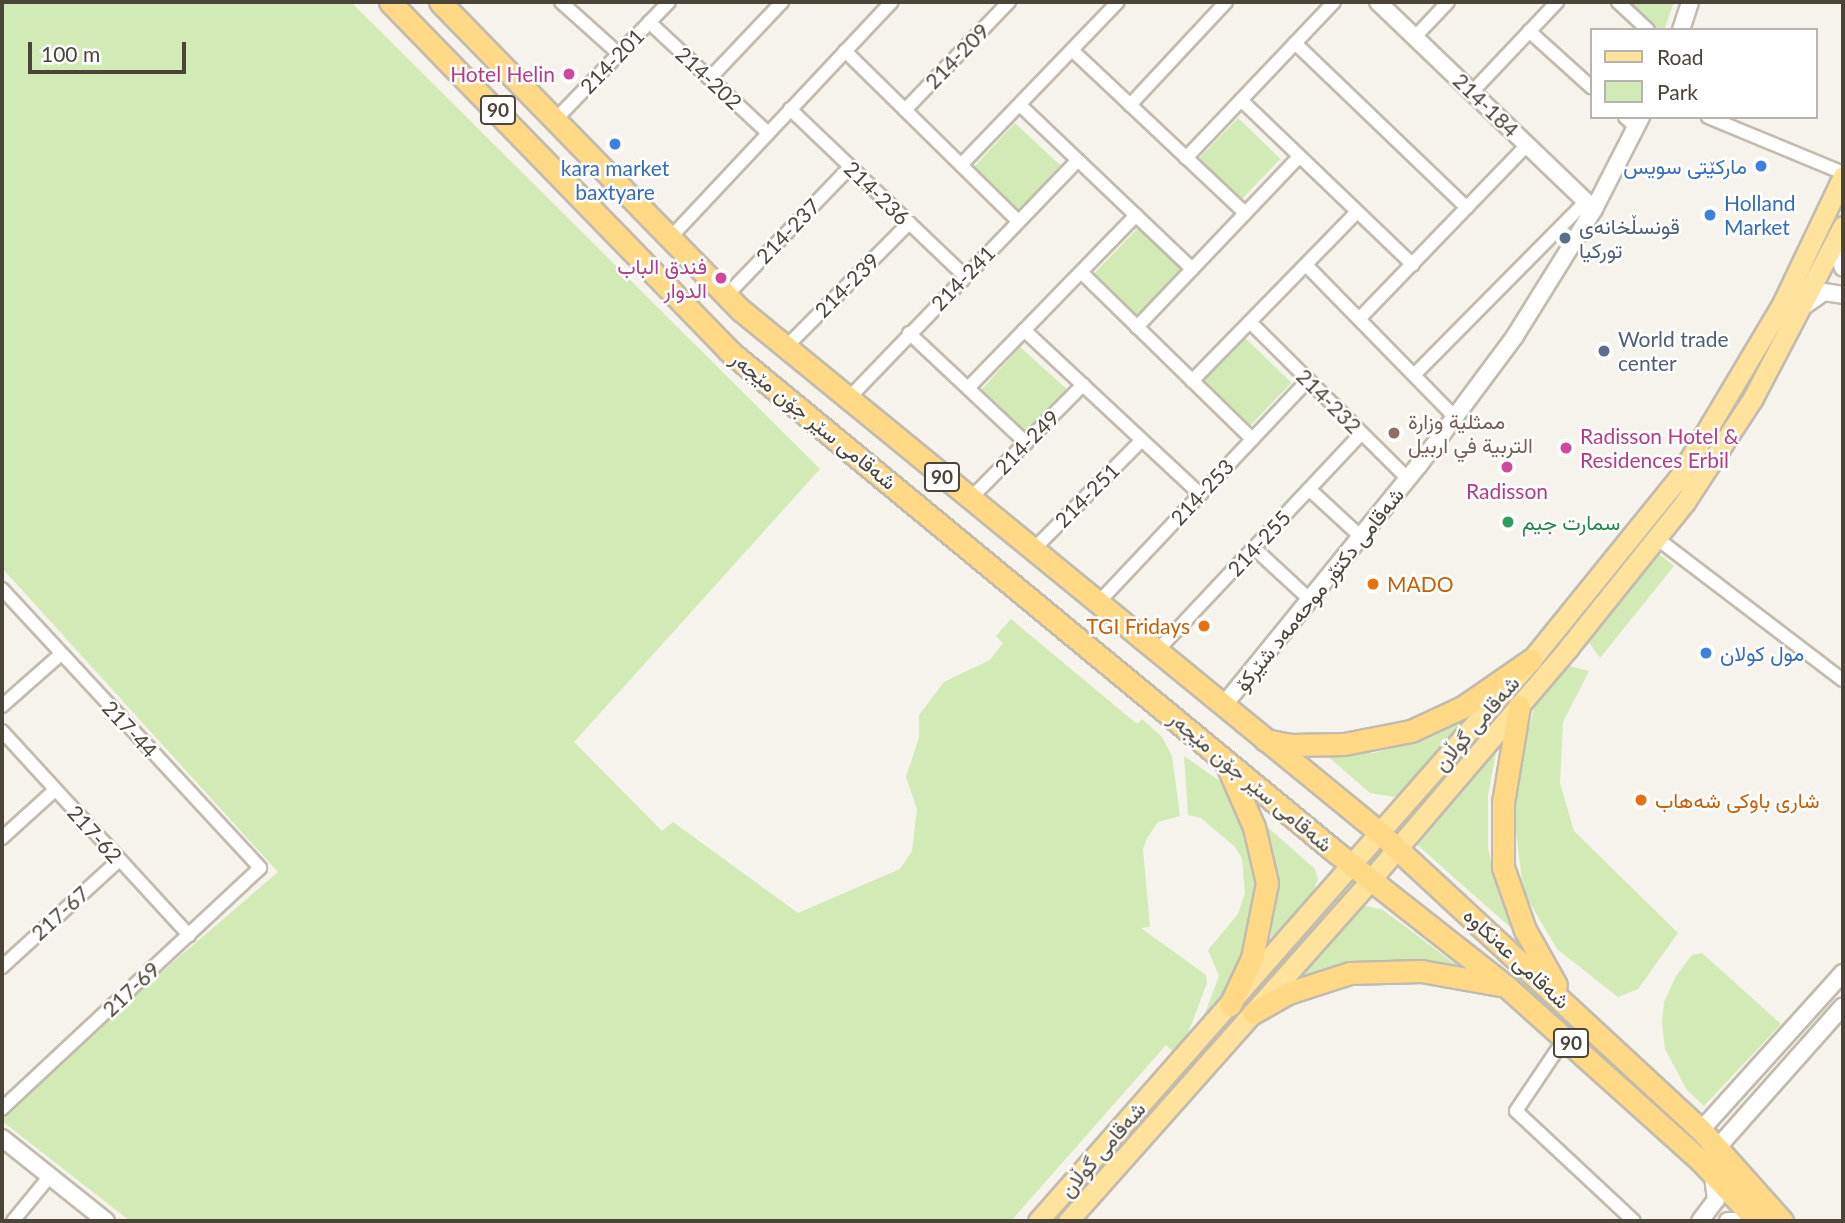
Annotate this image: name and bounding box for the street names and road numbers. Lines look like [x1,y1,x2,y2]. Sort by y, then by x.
street label: 214-209 [920,18,994,94]
street label: 214-201 [575,23,649,99]
street label: 214-202 [671,41,747,115]
street label: 214-184 [1448,68,1524,142]
road number: 90 [479,94,517,125]
street label: 214-236 [839,156,915,230]
street label: 214-237 [751,193,825,269]
street label: 214-241 [926,240,1000,316]
street label: 214-239 [809,247,885,323]
street label: شەقامی سێر جۆن مێجەر [726,345,902,495]
street label: 214-232 [1291,363,1367,439]
street label: 214-249 [989,404,1065,480]
street label: 214-253 [1165,454,1239,530]
street label: 214-251 [1049,457,1125,533]
road number: 90 [923,462,961,492]
street label: شەقامی دکتۆر موحەمەد شێرکۆ [1229,482,1409,696]
street label: 214-255 [1222,505,1296,581]
street label: شەقامی گوڵان [1428,670,1524,776]
street label: 217-44 [97,695,163,763]
street label: شەقامی سێر جۆن مێجەر [1164,705,1338,857]
street label: 217-62 [63,800,127,868]
street label: 217-67 [26,881,94,945]
street label: شەقامی عەنکاوە [1459,902,1575,1014]
street label: 217-69 [97,956,165,1022]
road number: 90 [1552,1028,1590,1058]
street label: شەقامی گوڵان [1054,1096,1150,1202]

